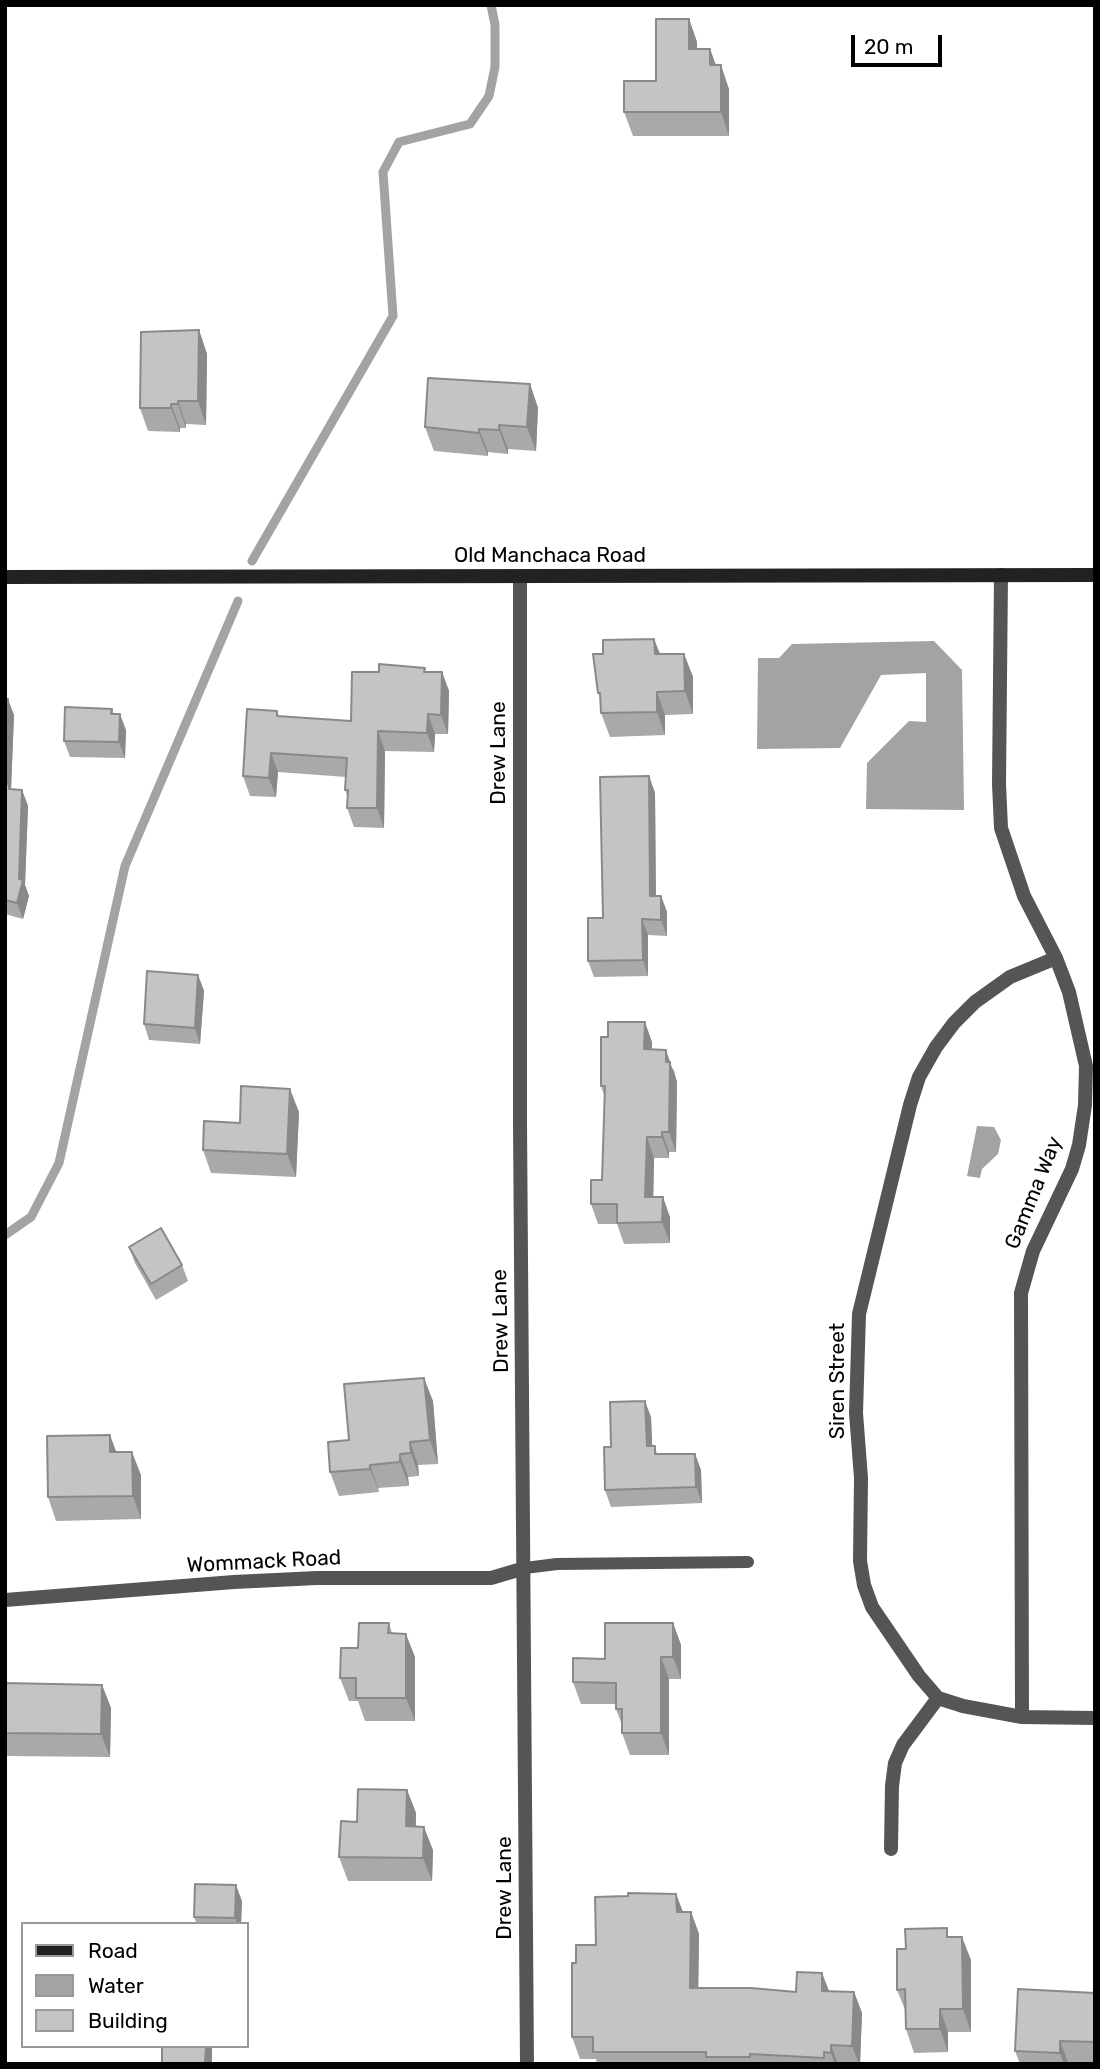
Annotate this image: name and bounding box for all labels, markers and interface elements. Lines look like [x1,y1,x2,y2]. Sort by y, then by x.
scale bar [855,21,946,65]
text: 20 m [864,34,913,59]
street label: Old Manchaca Road [454,543,646,569]
street label: Drew Lane [486,701,512,805]
street label: Gamma Way [1000,1133,1068,1253]
street label: Drew Lane [487,1269,515,1373]
street label: Siren Street [825,1323,851,1439]
street label: Wommack Road [186,1545,342,1579]
street label: Drew Lane [492,1836,518,1940]
legend [21,1922,248,2048]
text: Road [88,1938,138,1963]
text: Water [88,1973,144,1998]
text: Building [88,2008,168,2033]

